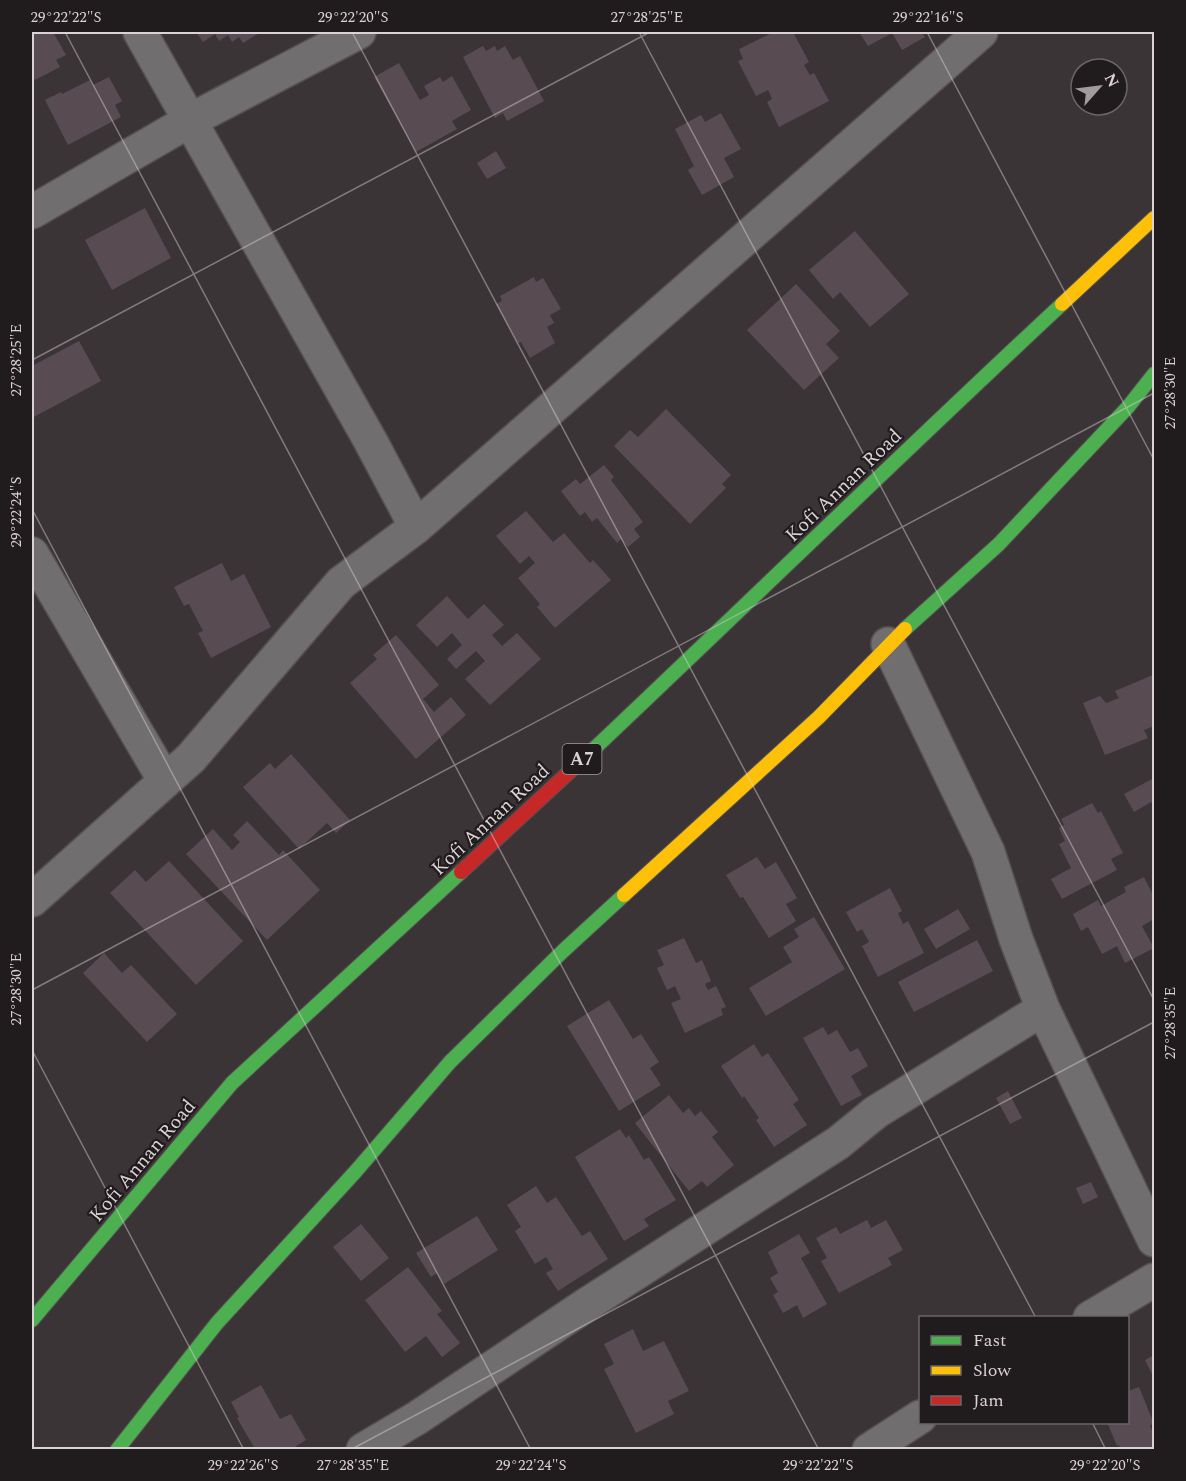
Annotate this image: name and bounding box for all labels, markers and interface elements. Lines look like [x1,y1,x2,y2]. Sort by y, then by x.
text: 29°22'22"S [31,6,102,29]
text: 29°22'20"S [318,6,389,29]
text: 27°28'25"E [611,6,683,29]
text: 29°22'16"S [893,6,964,29]
north arrow [1069,57,1129,117]
text: N [1098,69,1125,92]
text: 27°28'25"E [5,324,28,396]
text: 27°28'30"E [1159,357,1182,429]
street label: Kofi Annan Road [778,422,909,549]
text: 29°22'24"S [5,476,28,547]
road number: A7 [562,744,602,774]
street label: Kofi Annan Road [425,757,557,883]
text: 27°28'30"E [5,953,28,1025]
text: 27°28'35"E [1159,987,1182,1059]
street label: Kofi Annan Road [82,1093,203,1229]
legend [919,1316,1129,1424]
text: Fast [973,1327,1006,1354]
text: Slow [973,1357,1012,1384]
text: Jam [973,1387,1004,1414]
text: 29°22'26"S [208,1454,279,1477]
text: 27°28'35"E [317,1454,389,1477]
text: 29°22'24"S [496,1454,567,1477]
text: 29°22'22"S [783,1454,854,1477]
text: 29°22'20"S [1070,1454,1141,1477]

